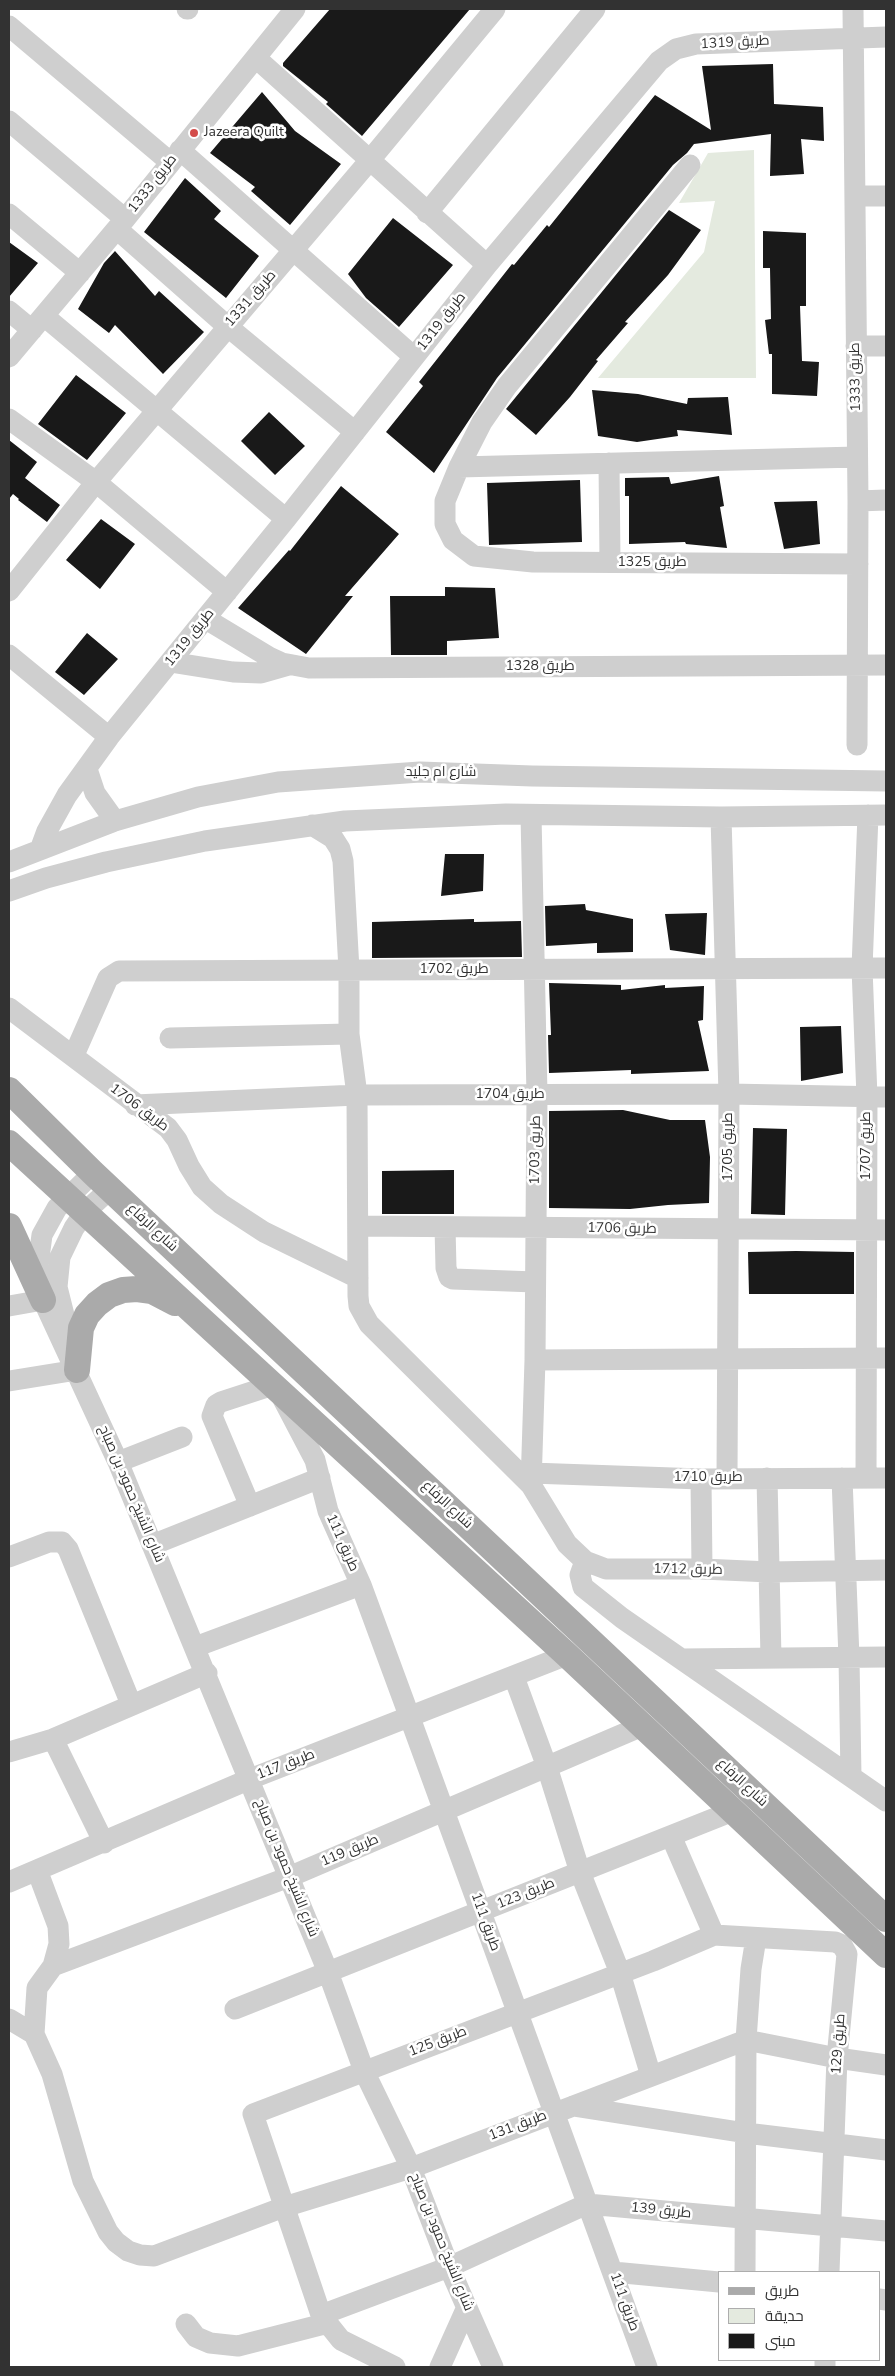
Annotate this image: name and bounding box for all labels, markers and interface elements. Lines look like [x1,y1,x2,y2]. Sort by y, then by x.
street label: طريق 1319 [700,33,770,53]
place label: Jazeera Quilt [204,125,284,141]
marker: Jazeera Quilt [188,127,200,139]
street label: طريق 1333 [125,152,181,216]
street label: طريق 1331 [222,267,280,331]
street label: طريق 1319 [414,290,470,354]
street label: طريق 1333 [847,342,865,412]
street label: طريق 1325 [617,555,687,571]
street label: طريق 1319 [162,606,218,670]
street label: طريق 1328 [505,659,575,675]
street label: شارع ام جليد [406,765,476,781]
street label: طريق 1702 [419,962,489,978]
street label: طريق 1706 [106,1080,172,1136]
street label: طريق 1704 [475,1087,545,1103]
street label: طريق 1707 [859,1111,875,1181]
street label: طريق 1705 [721,1112,737,1182]
street label: طريق 1703 [527,1115,545,1185]
street label: شارع الرفاع [123,1200,181,1256]
street label: طريق 1706 [587,1220,657,1238]
street label: شارع الشيخ حمود بن صباح [94,1423,168,1565]
street label: طريق 1710 [673,1470,743,1486]
street label: شارع الرفاع [418,1477,476,1533]
street label: طريق 111 [322,1512,362,1574]
street label: طريق 1712 [653,1561,723,1579]
street label: طريق 117 [255,1746,317,1784]
street label: شارع الرفاع [713,1755,771,1811]
street label: شارع الشيخ حمود بن صباح [251,1796,321,1940]
street label: طريق 119 [319,1831,381,1871]
street label: طريق 123 [495,1875,557,1913]
street label: طريق 111 [467,1891,503,1953]
street label: طريق 129 [829,2013,849,2075]
street label: طريق 125 [407,2023,469,2061]
street label: طريق 131 [487,2107,549,2145]
street label: شارع الشيخ حمود بن صباح [406,2170,476,2314]
street label: طريق 139 [630,2199,692,2223]
street label: طريق 111 [606,2271,642,2333]
legend [718,2271,880,2361]
text: طريق [765,2281,799,2301]
text: حديقة [765,2306,804,2326]
text: مبنى [765,2331,796,2351]

